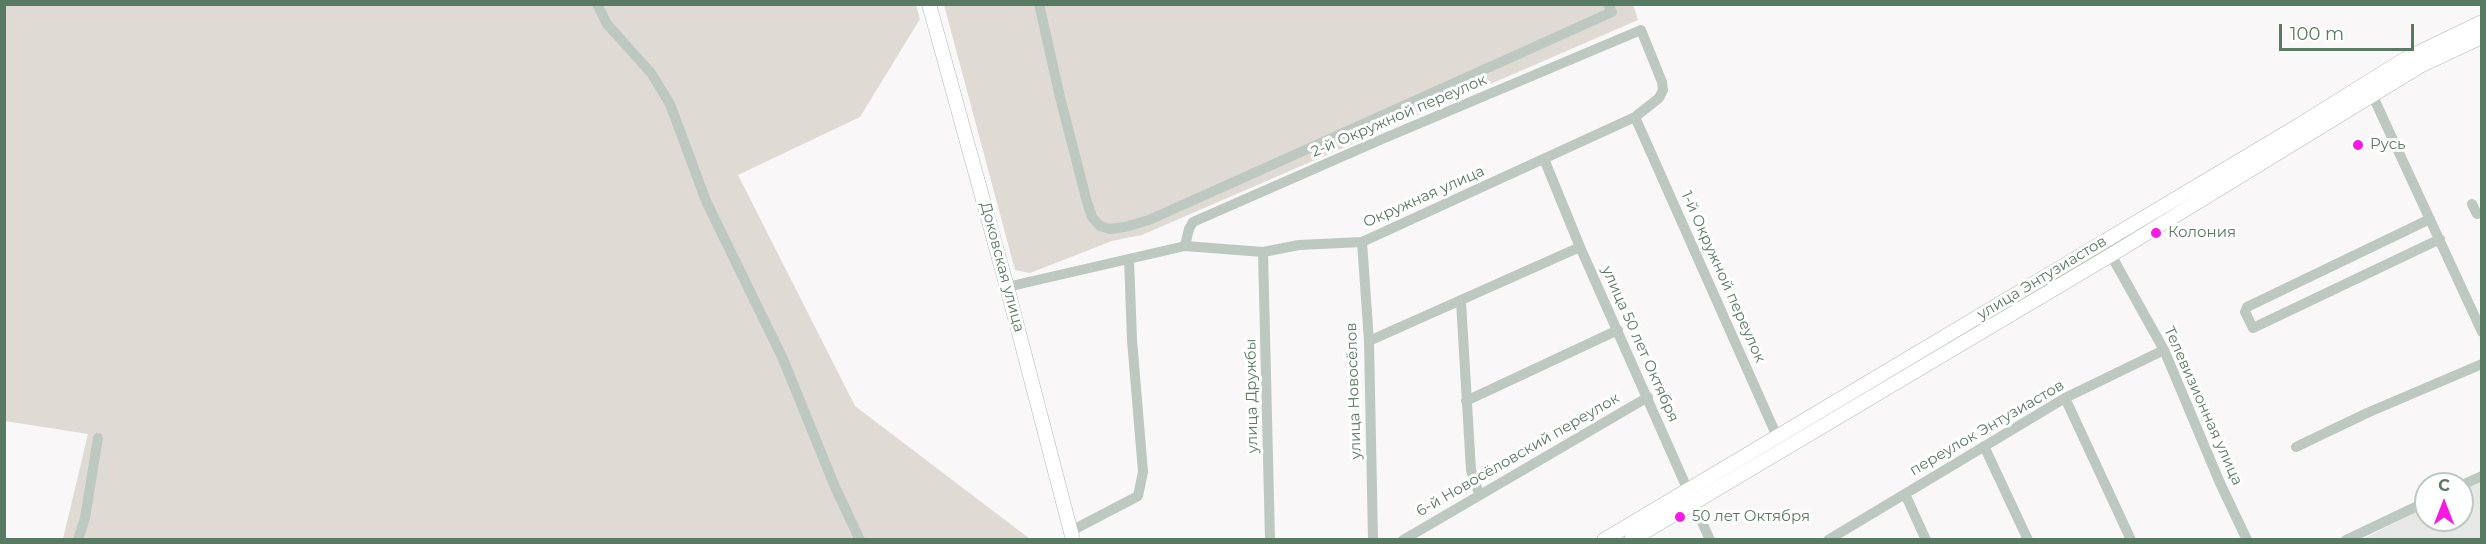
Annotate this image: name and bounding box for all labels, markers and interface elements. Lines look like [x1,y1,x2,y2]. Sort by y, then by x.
scale bar [2282,12,2417,50]
text: 100 m [2290,23,2344,45]
street label: 2-й Окружной переулок [1309,71,1489,161]
place label: Русь [2370,136,2406,154]
marker: Русь [2351,138,2365,152]
street label: Окружная улица [1361,162,1487,232]
street label: 1-й Окружной переулок [1677,188,1769,366]
street label: Доковская улица [976,200,1028,334]
place label: Колония [2168,224,2236,242]
marker: Колония [2149,226,2163,240]
street label: улица Энтузиастов [1974,232,2110,324]
street label: улица 50 лет Октября [1597,263,1683,425]
street label: улица Новосёлов [1343,322,1365,460]
street label: Телевизионная улица [2160,324,2246,488]
street label: улица Дружбы [1242,338,1262,454]
street label: переулок Энтузиастов [1907,376,2067,480]
street label: 6-й Новосёловский переулок [1413,389,1623,521]
north arrow [2414,472,2474,532]
text: С [2438,476,2450,495]
place label: 50 лет Октября [1692,508,1810,526]
marker: 50 лет Октября [1673,510,1687,524]

